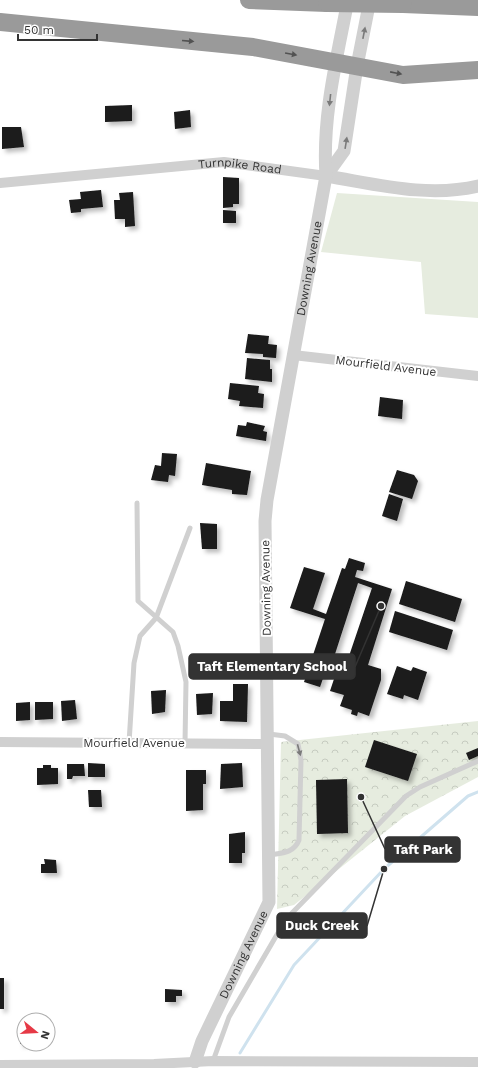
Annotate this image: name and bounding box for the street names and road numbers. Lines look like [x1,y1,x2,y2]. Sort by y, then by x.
street label: Turnpike Road [198,155,282,177]
street label: Downing Avenue [294,220,325,317]
street label: Mourfield Avenue [335,353,437,379]
street label: Downing Avenue [258,540,274,636]
street label: Mourfield Avenue [83,736,185,750]
street label: Downing Avenue [216,908,271,1001]

